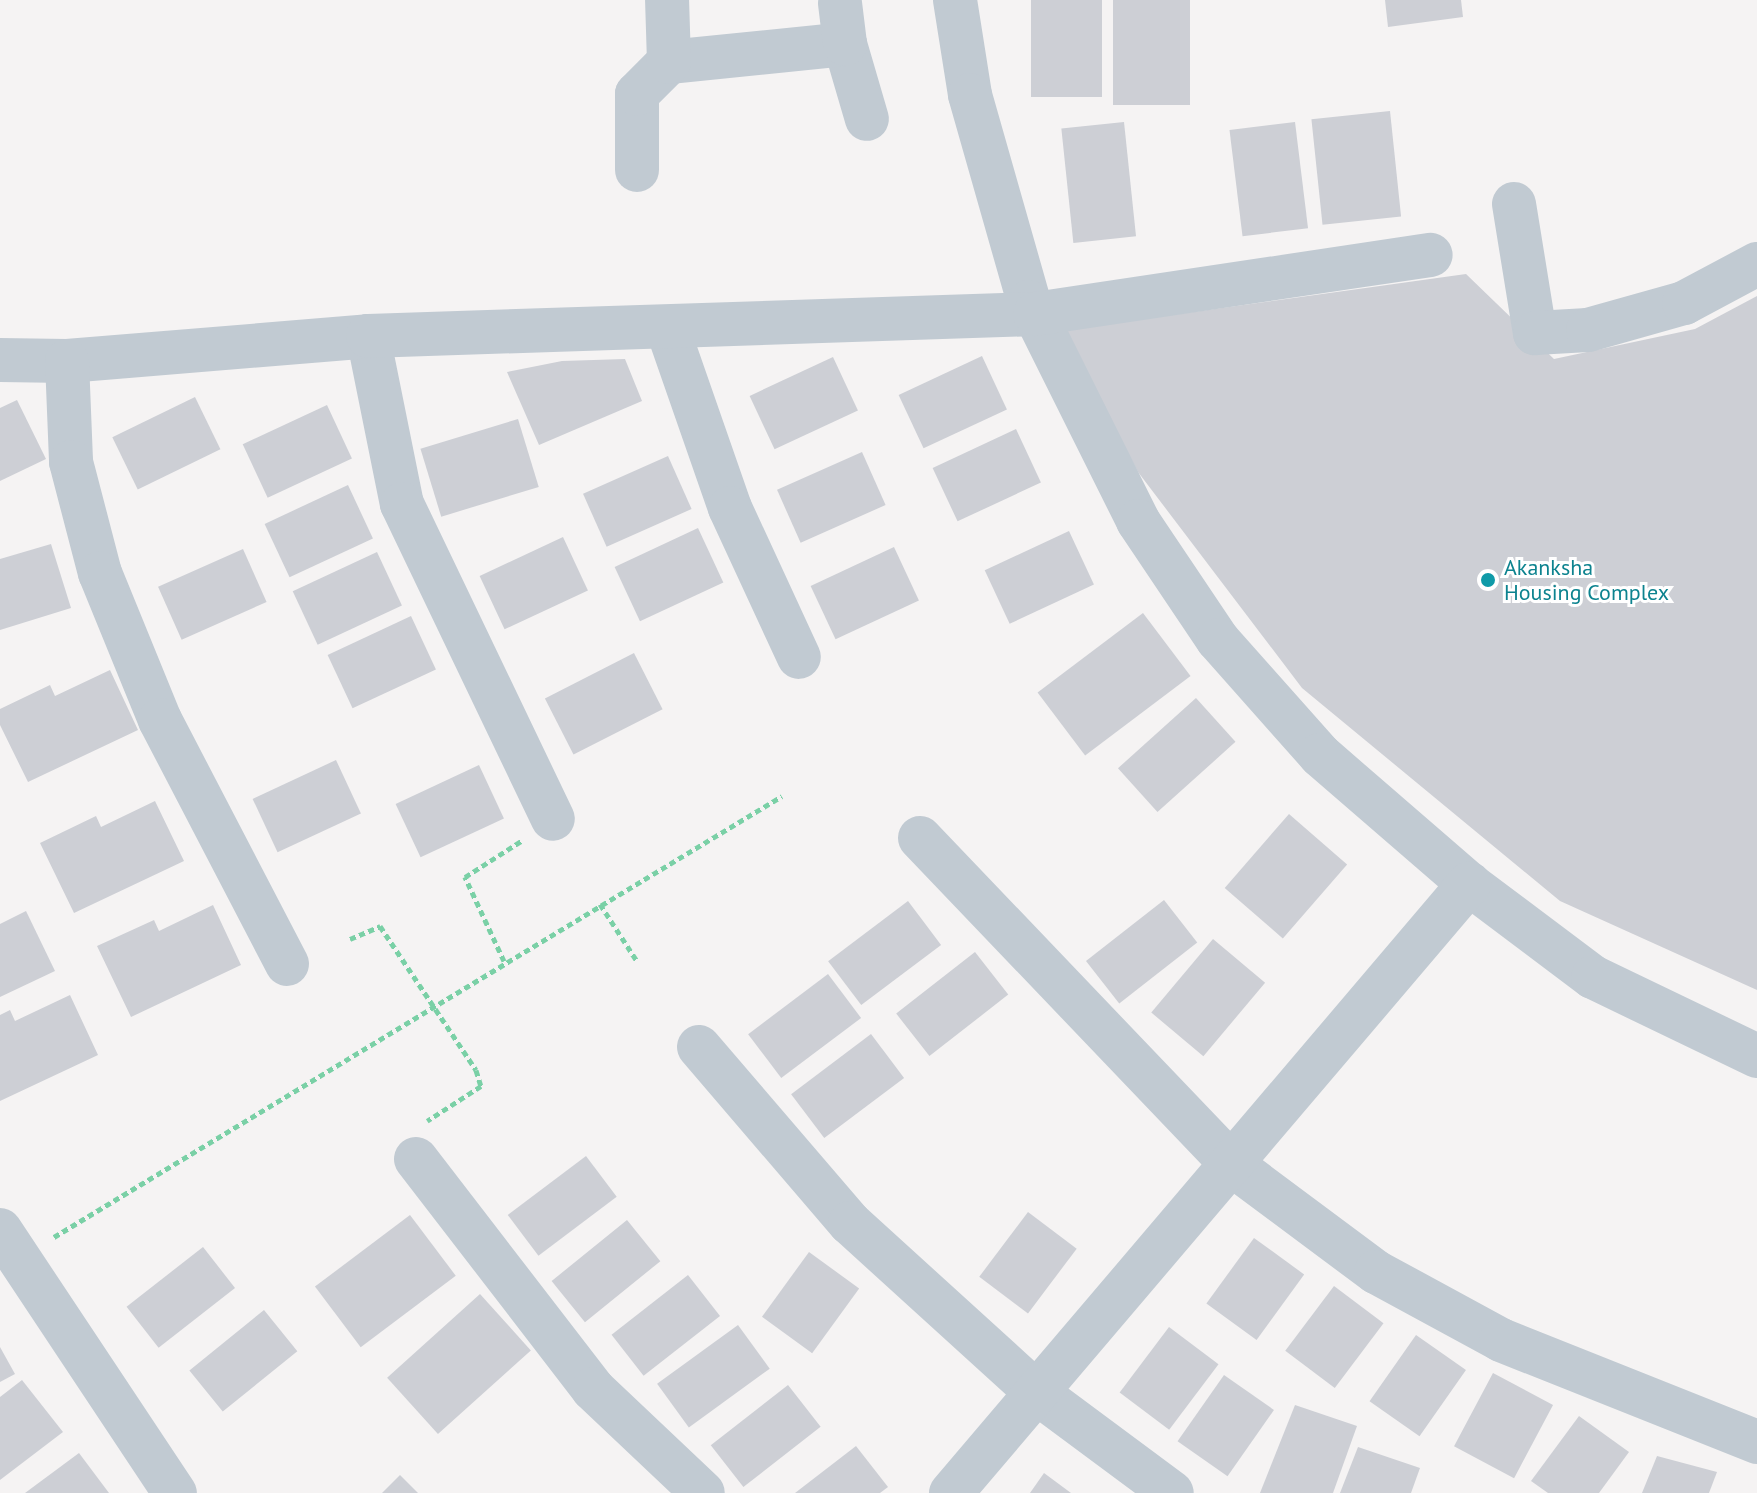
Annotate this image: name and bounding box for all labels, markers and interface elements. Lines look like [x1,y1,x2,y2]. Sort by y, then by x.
place label: Akanksha Housing Complex [1504,554,1669,606]
marker: Akanksha Housing Complex [1479,571,1497,589]

